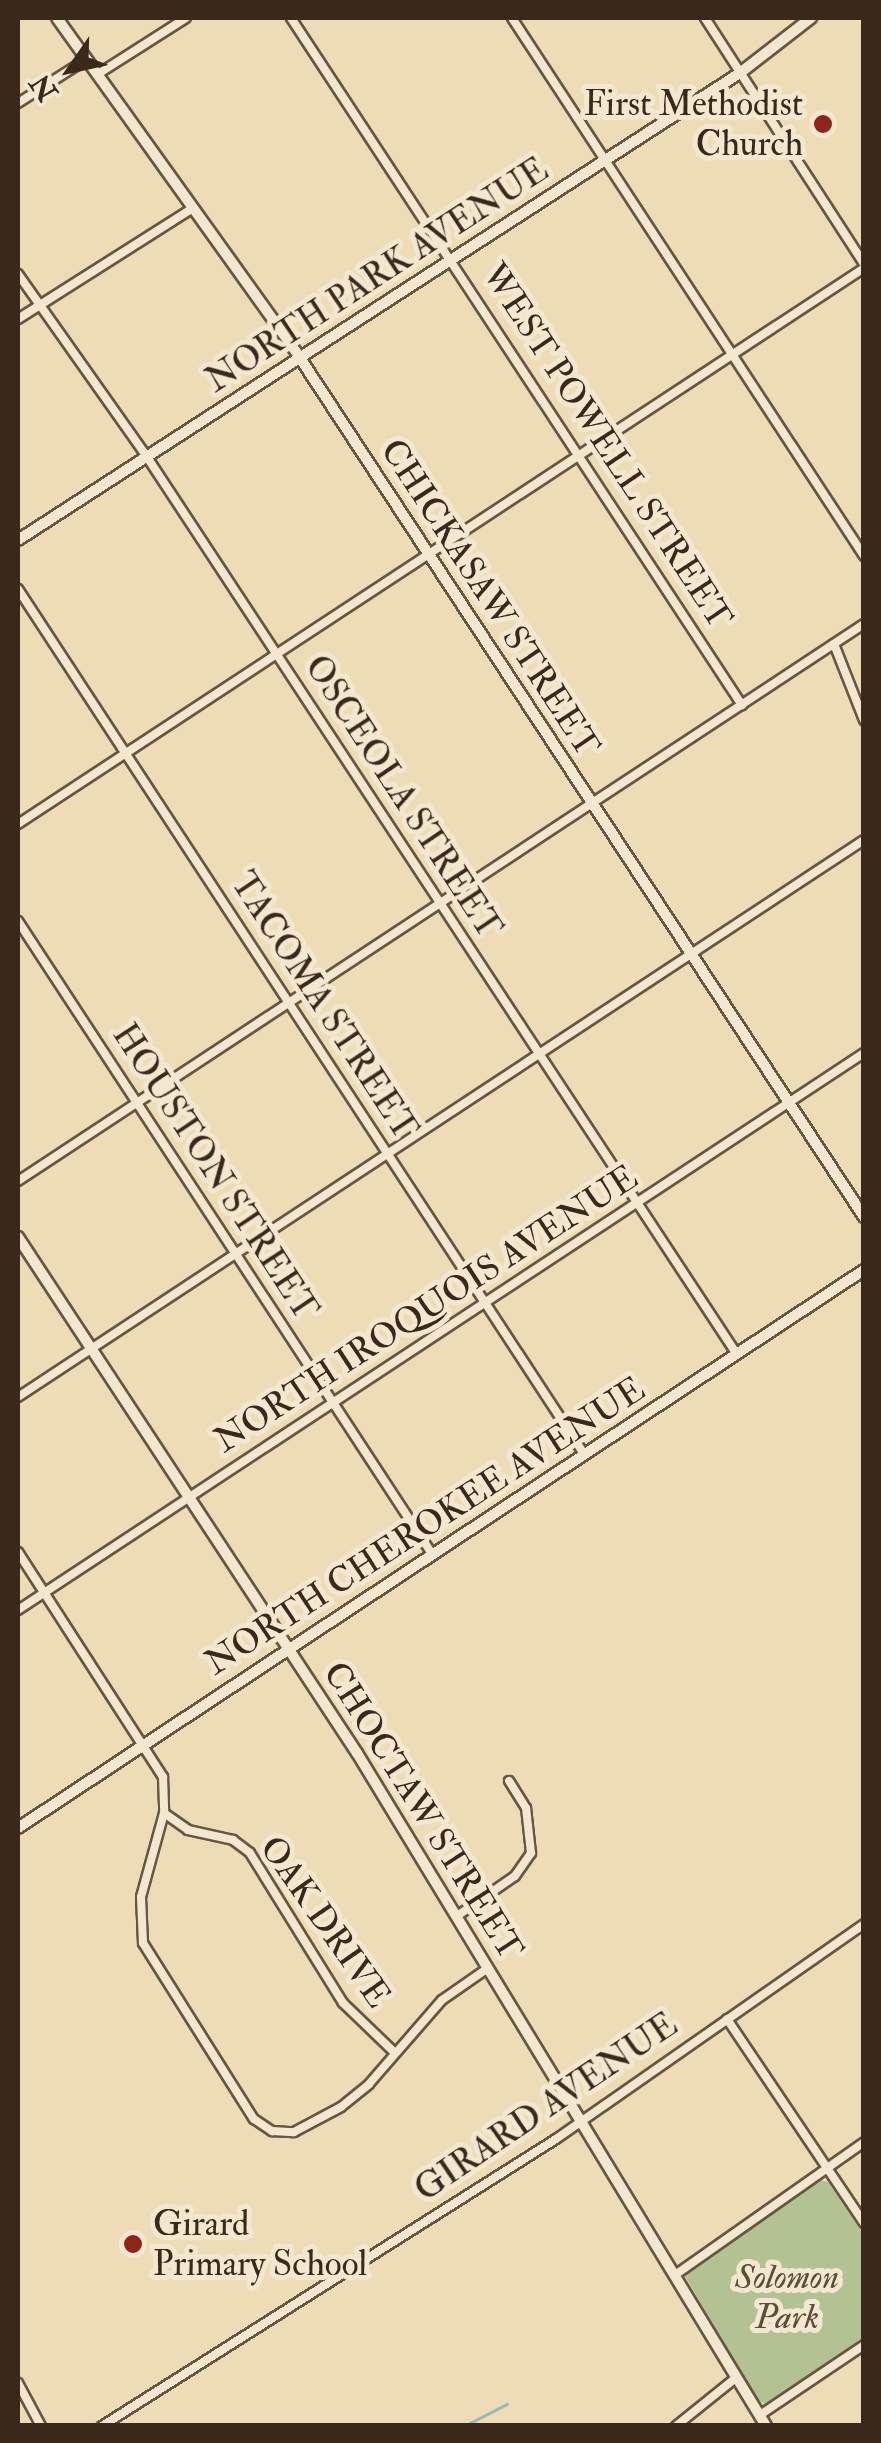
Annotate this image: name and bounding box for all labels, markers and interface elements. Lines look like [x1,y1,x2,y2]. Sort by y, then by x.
north arrow [20,20,120,120]
text: N [23,67,66,107]
place label: First Methodist Church [584,83,803,165]
marker: First Methodist Church [812,113,834,135]
street label: NORTH PARK AVENUE [198,149,556,401]
street label: WEST POWELL STREET [473,255,741,637]
street label: CHICKASAW STREET [372,431,608,765]
street label: OSCEOLA STREET [296,647,510,947]
street label: TACOMA STREET [222,864,426,1148]
street label: HOUSTON STREET [103,1016,327,1328]
street label: NORTH IROQUOIS AVENUE [207,1156,645,1462]
street label: NORTH CHEROKEE AVENUE [197,1368,653,1684]
street label: CHOCTAW STREET [314,1654,532,1968]
street label: OAK DRIVE [251,1828,399,2016]
street label: GIRARD AVENUE [407,2004,685,2210]
place label: Girard Primary School [153,2203,367,2285]
marker: Girard Primary School [122,2233,144,2255]
park label: Solomon Park [735,2256,839,2338]

